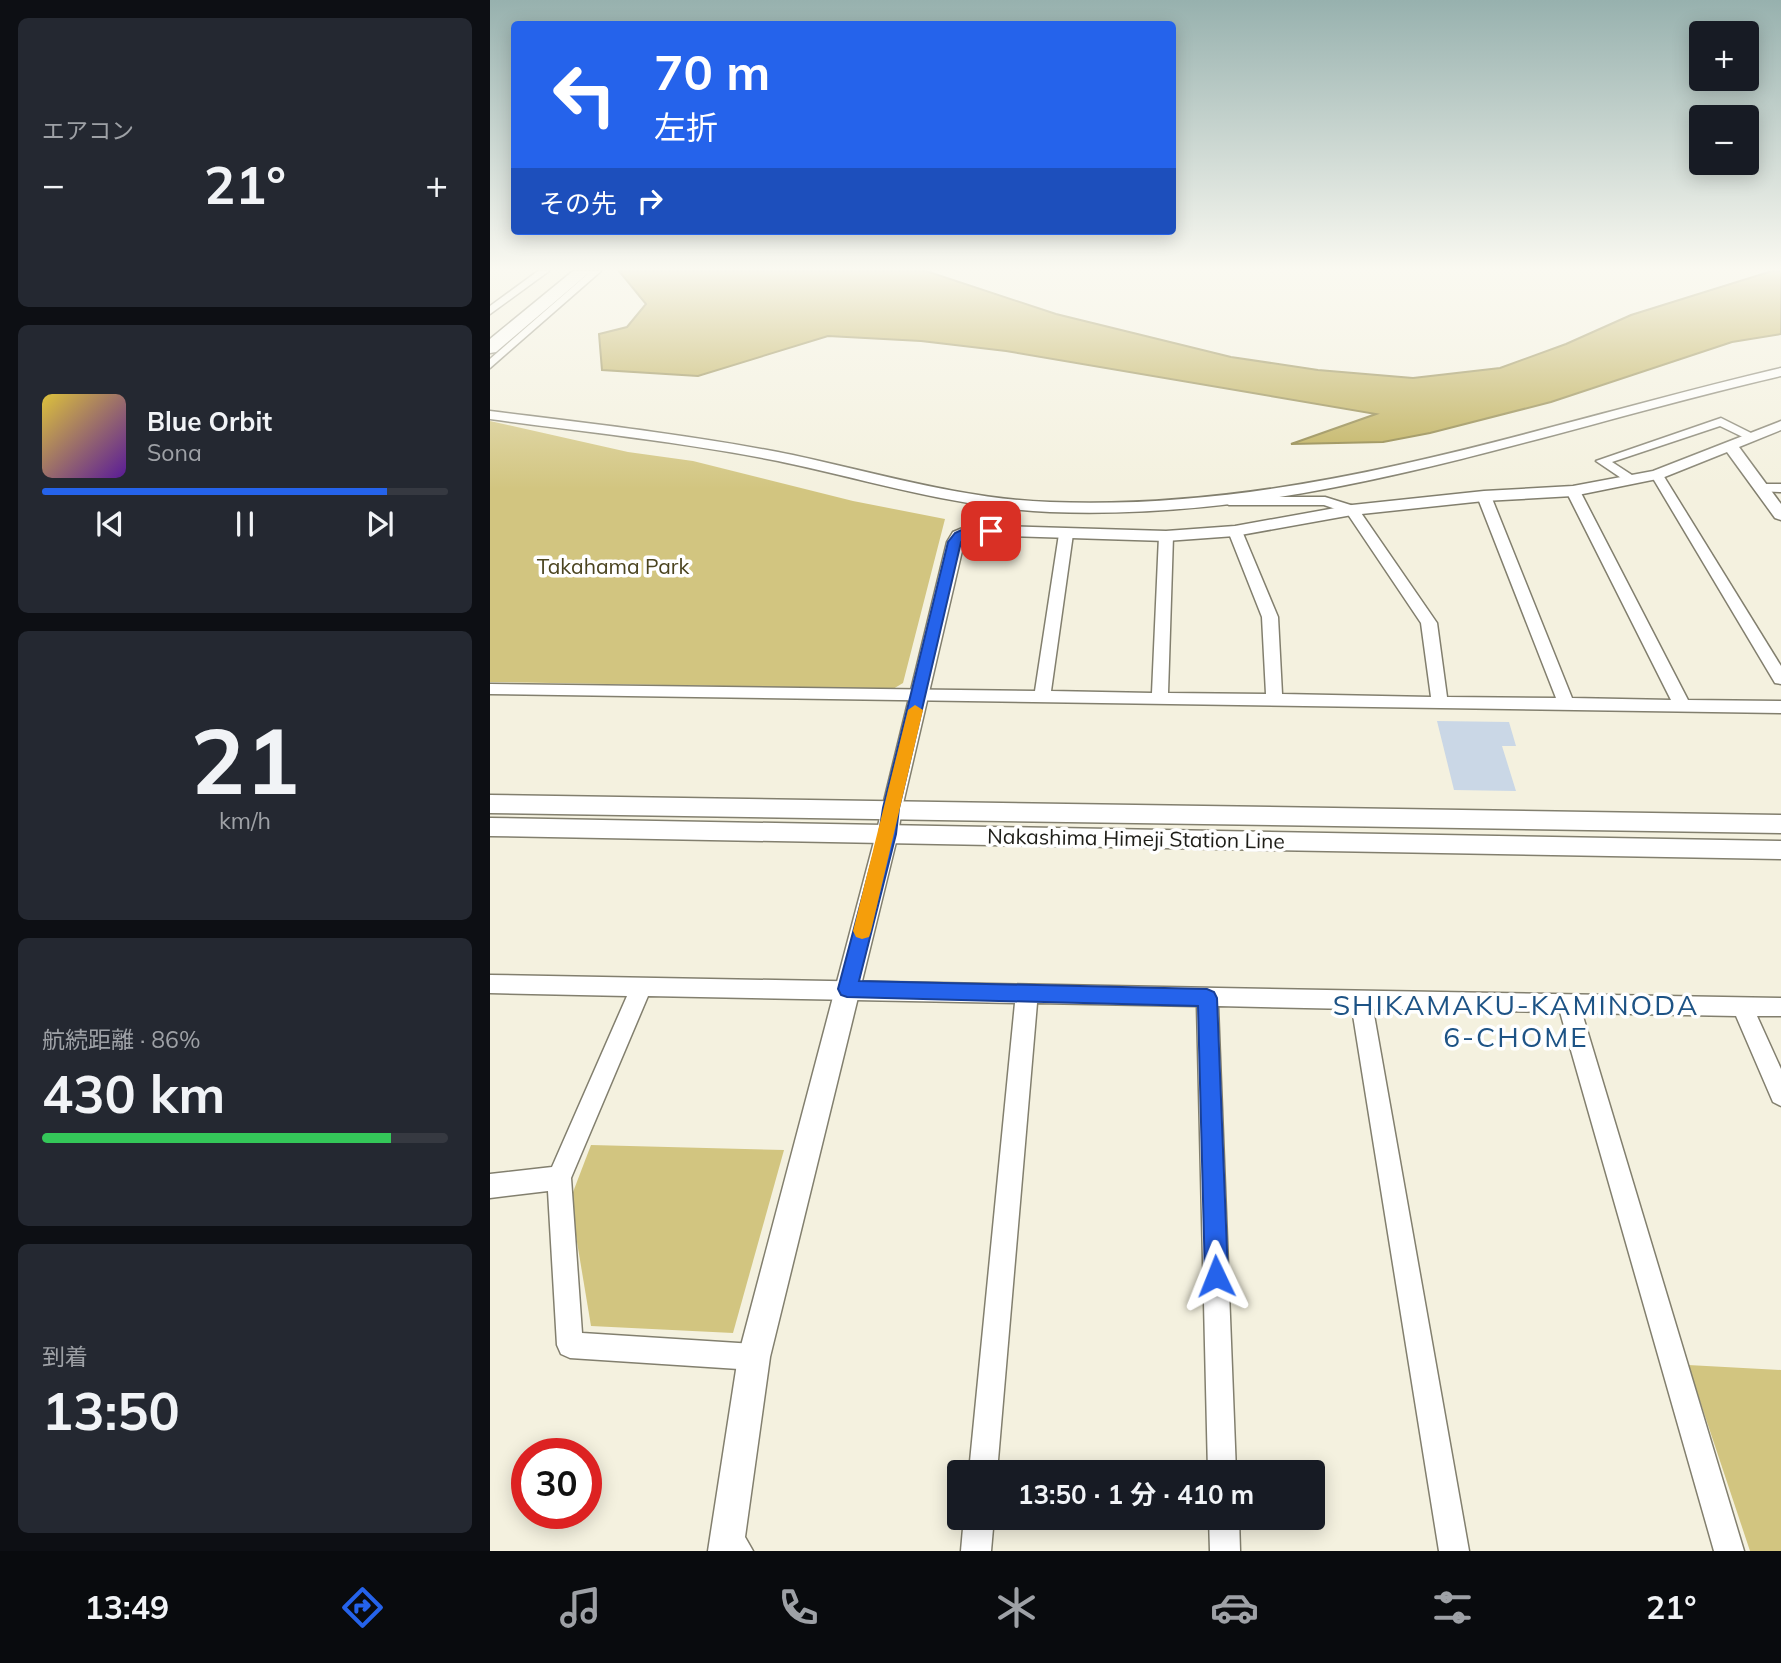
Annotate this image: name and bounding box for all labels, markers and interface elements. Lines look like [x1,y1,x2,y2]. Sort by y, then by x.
map controls [1689,21,1759,175]
button: + [1689,21,1759,91]
text: 70 m [654,41,770,102]
icon: left [539,49,630,140]
button: − [1689,105,1759,175]
text: 左折 [654,107,718,147]
text: エアコン [42,116,134,145]
text: 21° [204,152,286,217]
text: − [42,160,65,208]
text: + [425,160,448,208]
icon: right [631,182,669,220]
text: その先 [539,187,617,220]
text: Blue Orbit [147,405,272,438]
text: Sona [147,438,202,467]
pin [961,501,1021,561]
icon: previous [91,505,129,543]
icon: pause [226,505,264,543]
icon: next [361,505,399,543]
icon: arrive [972,512,1010,550]
park label: Takahama Park [537,553,689,579]
text: 21 [190,703,300,817]
text: km/h [219,806,271,835]
street label: Nakashima Himeji Station Line [987,822,1285,854]
district label: SHIKAMAKU-KAMINODA 6-CHOME [1333,987,1699,1054]
text: 航続距離 · 86% [42,1025,200,1054]
text: 430 km [42,1061,225,1126]
position arrow [1179,1239,1253,1313]
text: 到着 [42,1342,88,1371]
text: 13:50 [42,1378,180,1443]
speed limit sign: 30 [511,1438,602,1529]
text: 13:50 · 1 分 · 410 m [1018,1478,1254,1511]
icon: directions [338,1583,387,1632]
icon: music [556,1583,605,1632]
icon: phone [774,1583,823,1632]
icon: climate [992,1583,1041,1632]
icon: car [1210,1583,1259,1632]
icon: filters [1428,1583,1477,1632]
text: 13:49 [84,1587,169,1627]
text: 21° [1646,1587,1696,1627]

